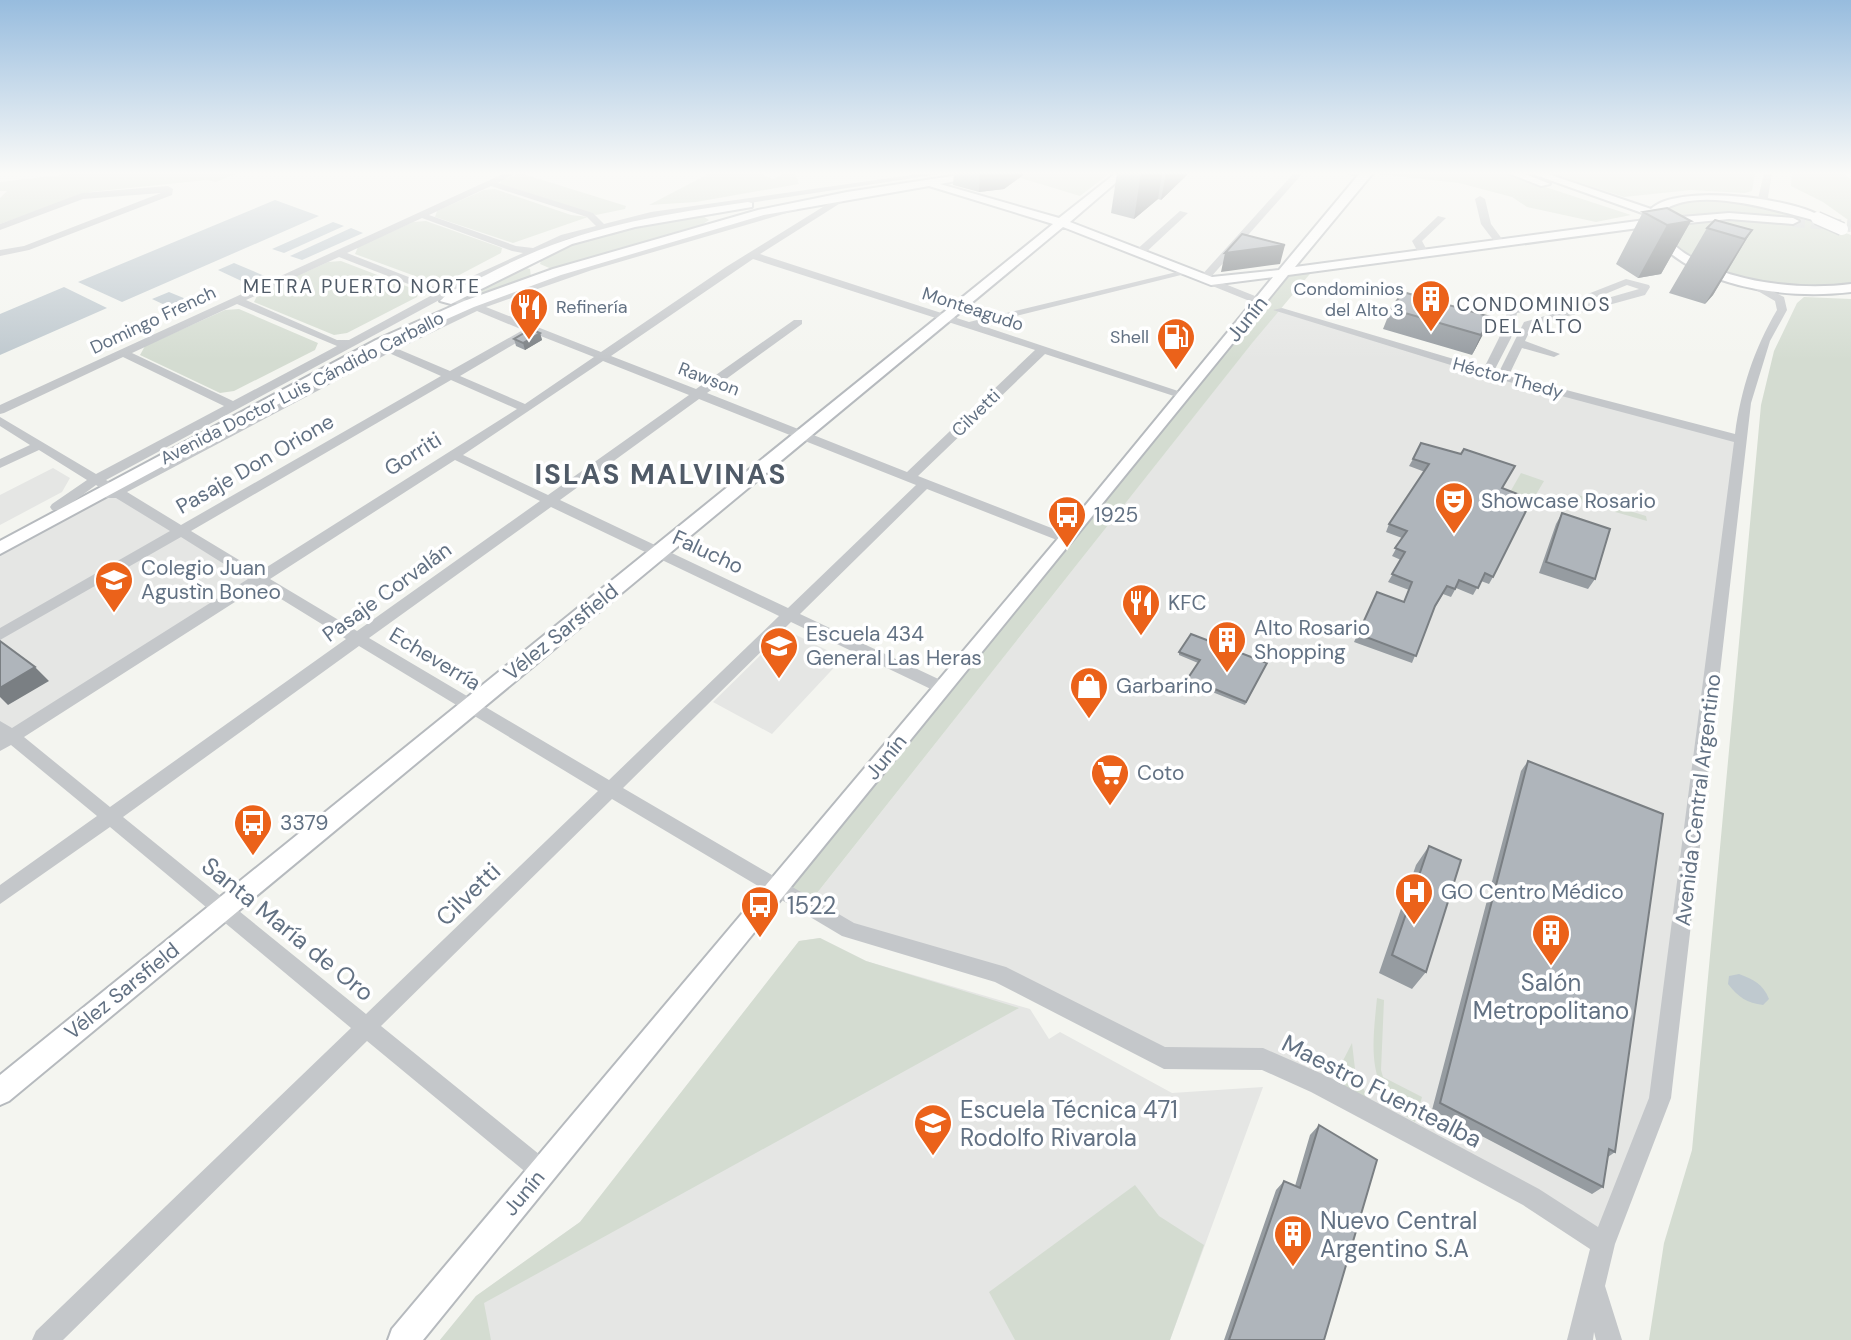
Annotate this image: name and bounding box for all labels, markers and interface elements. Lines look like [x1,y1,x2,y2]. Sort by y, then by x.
district label: METRA PUERTO NORTE [243,274,481,299]
place label: Condominios del Alto 3 [1293,277,1404,322]
building icon: Condominios del Alto 3 [1410,278,1452,333]
street label: Domingo French [86,280,220,360]
street label: Monteagudo [919,281,1027,337]
restaurant icon: Refinería [508,286,550,341]
street label: Junín [1220,290,1274,348]
district label: CONDOMINIOS DEL ALTO [1457,292,1611,339]
place label: Refinería [556,295,628,319]
street label: Avenida Doctor Luis Cándido Carballo [156,306,448,470]
fuel station icon: Shell [1155,316,1197,371]
place label: Shell [1110,325,1149,349]
street label: Héctor Thedy [1450,352,1566,404]
street label: Rawson [675,356,743,402]
street label: Cilvetti [947,384,1005,442]
street label: Pasaje Don Orione [171,407,339,521]
street label: Gorriti [379,426,447,482]
district label: ISLAS MALVINAS [535,456,787,493]
theatre icon: Showcase Rosario [1433,480,1475,535]
place label: Showcase Rosario [1481,487,1656,515]
bus stop icon: 1925 [1046,494,1088,549]
place label: 1925 [1094,501,1138,529]
street label: Falucho [668,523,748,581]
street label: Pasaje Corvalán [317,536,457,648]
place label: Colegio Juan Agustìn Boneo [141,554,281,606]
school or university icon: Colegio Juan Agustìn Boneo [93,559,135,614]
street label: Vélez Sarsfield [498,577,624,687]
restaurant icon: KFC [1120,582,1162,637]
place label: KFC [1168,589,1207,617]
place label: Alto Rosario Shopping [1254,614,1370,666]
building icon: Alto Rosario Shopping [1206,619,1248,674]
place label: Escuela 434 General Las Heras [806,620,982,672]
street label: Echeverría [384,621,486,697]
school or university icon: Escuela 434 General Las Heras [758,625,800,680]
shop icon: Garbarino [1068,665,1110,720]
place label: Garbarino [1116,672,1213,700]
street label: Avenida Central Argentino [1669,672,1727,928]
street label: Junín [859,728,913,786]
supermarket icon: Coto [1089,752,1131,807]
place label: Coto [1137,759,1184,787]
bus stop icon: 3379 [232,802,274,857]
place label: 3379 [280,809,328,837]
street label: Santa María de Oro [196,850,380,1008]
street label: Cilvetti [429,856,507,932]
hospital icon: GO Centro Médico [1393,871,1435,926]
place label: GO Centro Médico [1441,878,1624,906]
bus stop icon: 1522 [739,884,781,939]
place label: 1522 [787,890,836,921]
building icon: Salón Metropolitano [1530,912,1572,967]
street label: Vélez Sarsfield [59,936,185,1046]
place label: Salón Metropolitano [1473,967,1629,1026]
street label: Maestro Fuentealba [1277,1027,1487,1155]
place label: Escuela Técnica 471 Rodolfo Rivarola [960,1094,1178,1153]
school or university icon: Escuela Técnica 471 Rodolfo Rivarola [912,1102,954,1157]
street label: Junín [497,1164,551,1222]
place label: Nuevo Central Argentino S.A [1320,1205,1477,1264]
building icon: Nuevo Central Argentino S.A [1272,1213,1314,1268]

